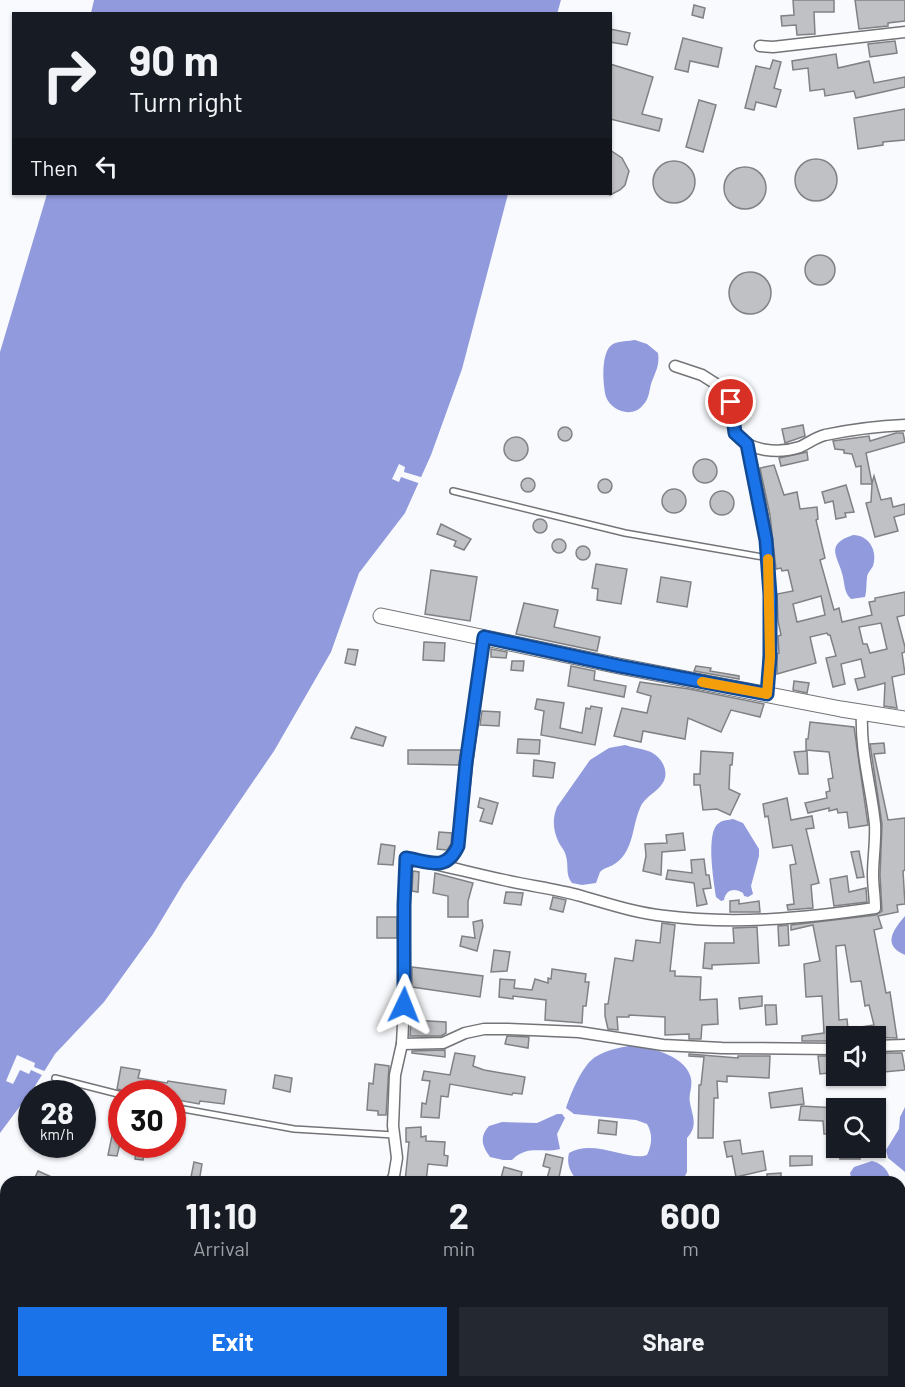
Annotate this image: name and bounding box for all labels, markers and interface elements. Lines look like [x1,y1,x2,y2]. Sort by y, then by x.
text: 90 m [129,34,219,84]
icon: right [30,36,108,114]
text: Turn right [129,85,243,117]
icon: left [90,150,123,183]
text: Then [30,154,78,180]
pin [705,376,756,427]
icon: arrive [714,385,747,418]
position arrow [372,973,436,1037]
map controls [826,1026,886,1158]
button: sound [826,1026,886,1086]
speed limit sign: 30 [108,1080,186,1158]
text: 28 [40,1094,74,1130]
button: search [826,1098,886,1158]
text: km/h [40,1125,74,1143]
text: 11:10 [185,1193,257,1236]
text: 2 [449,1193,469,1236]
text: 600 [660,1193,721,1236]
text: Arrival [193,1236,249,1260]
text: min [443,1236,475,1260]
text: m [682,1236,699,1260]
button: Exit [18,1307,447,1376]
button: Share [459,1307,888,1376]

